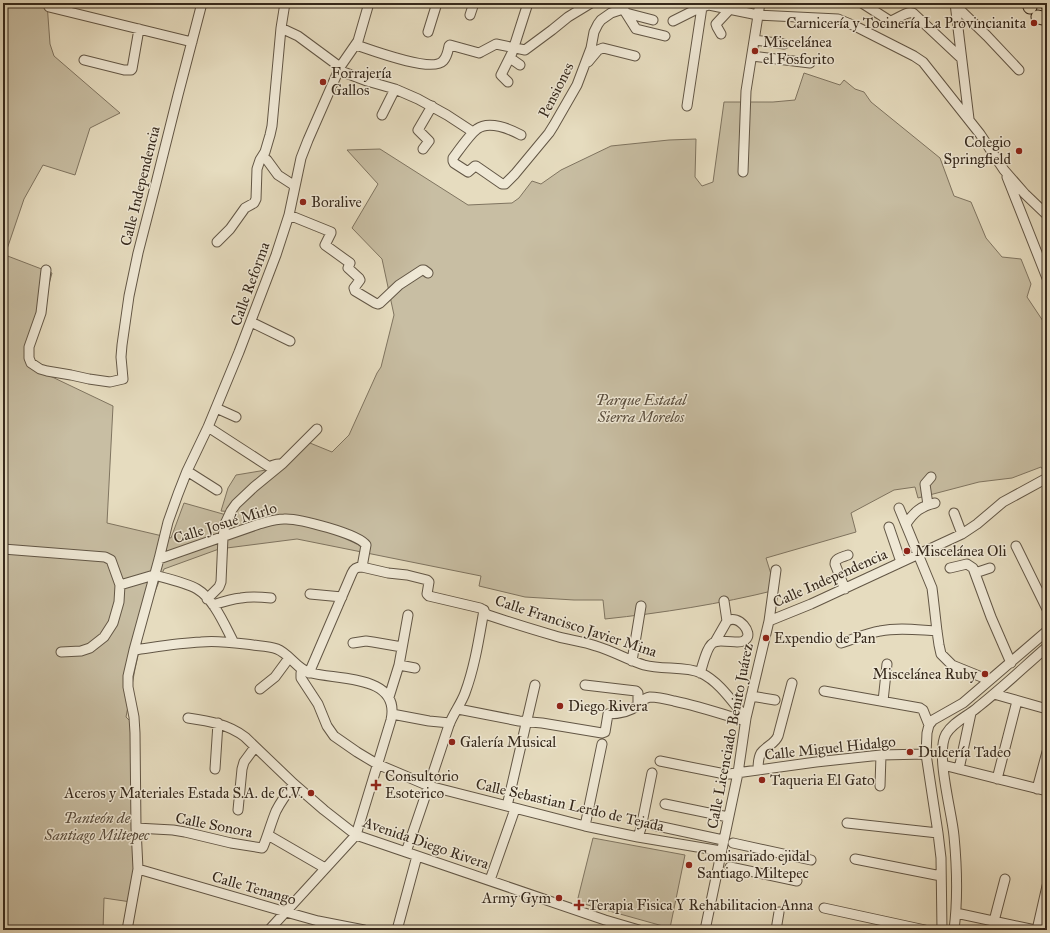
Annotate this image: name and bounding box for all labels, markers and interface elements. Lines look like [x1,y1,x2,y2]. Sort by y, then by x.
place label: Carnicería y Tocinería La Provincianita [786,14,1027,32]
marker: Carnicería y Tocinería La Provincianita [1029,18,1039,28]
place label: Miscelánea el Fosforito [763,33,835,68]
marker: Miscelánea el Fosforito [750,46,760,56]
street label: Pensiones [534,59,578,121]
place label: Forrajería Gallos [331,64,392,99]
marker: Forrajería Gallos [318,77,328,87]
street label: Calle Independencia [116,124,164,248]
place label: Colegio Springfield [944,133,1011,168]
marker: Colegio Springfield [1014,146,1024,156]
place label: Boralive [311,193,362,211]
marker: Boralive [298,197,308,207]
street label: Calle Reforma [227,239,274,328]
park label: Parque Estatal Sierra Morelos [596,391,688,426]
street label: Calle Josué Mirlo [171,499,280,548]
place label: Miscelánea Oli [915,542,1007,560]
street label: Calle Independencia [770,545,890,611]
marker: Miscelánea Oli [902,546,912,556]
street label: Calle Francisco Javier Mina [492,591,660,662]
place label: Expendio de Pan [774,629,876,647]
marker: Expendio de Pan [761,633,771,643]
street label: Calle Licenciado Benito Juárez [703,642,758,830]
place label: Miscelánea Ruby [873,665,978,683]
marker: Miscelánea Ruby [980,669,990,679]
place label: Diego Rivera [568,697,648,715]
marker: Diego Rivera [555,701,565,711]
street label: Calle Miguel Hidalgo [763,732,897,764]
place label: Galería Musical [460,733,557,751]
marker: Galería Musical [447,737,457,747]
place label: Dulcería Tadeo [918,743,1011,761]
marker: Dulcería Tadeo [905,747,915,757]
place label: Consultorio Esoterico [385,767,459,802]
place label: Taqueria El Gato [770,771,875,790]
street label: Calle Sebastian Lerdo de Tejada [474,775,667,836]
marker: Taqueria El Gato [757,775,767,785]
marker: Consultorio Esoterico [370,779,382,791]
place label: Aceros y Materiales Estada S.A. de C.V. [63,784,303,802]
marker: Aceros y Materiales Estada S.A. de C.V. [306,788,316,798]
park label: Panteón de Santiago Miltepec [43,809,150,845]
street label: Calle Sonora [174,809,255,841]
street label: Avenida Diego Rivera [360,813,492,873]
place label: Comisariado ejidal Santiago Miltepec [697,847,811,882]
marker: Comisariado ejidal Santiago Miltepec [684,860,694,870]
street label: Calle Tenango [210,867,298,909]
place label: Army Gym [481,889,551,907]
marker: Army Gym [554,893,564,903]
place label: Terapia Fisica Y Rehabilitacion Anna [588,896,814,914]
marker: Terapia Fisica Y Rehabilitacion Anna [573,899,585,911]

